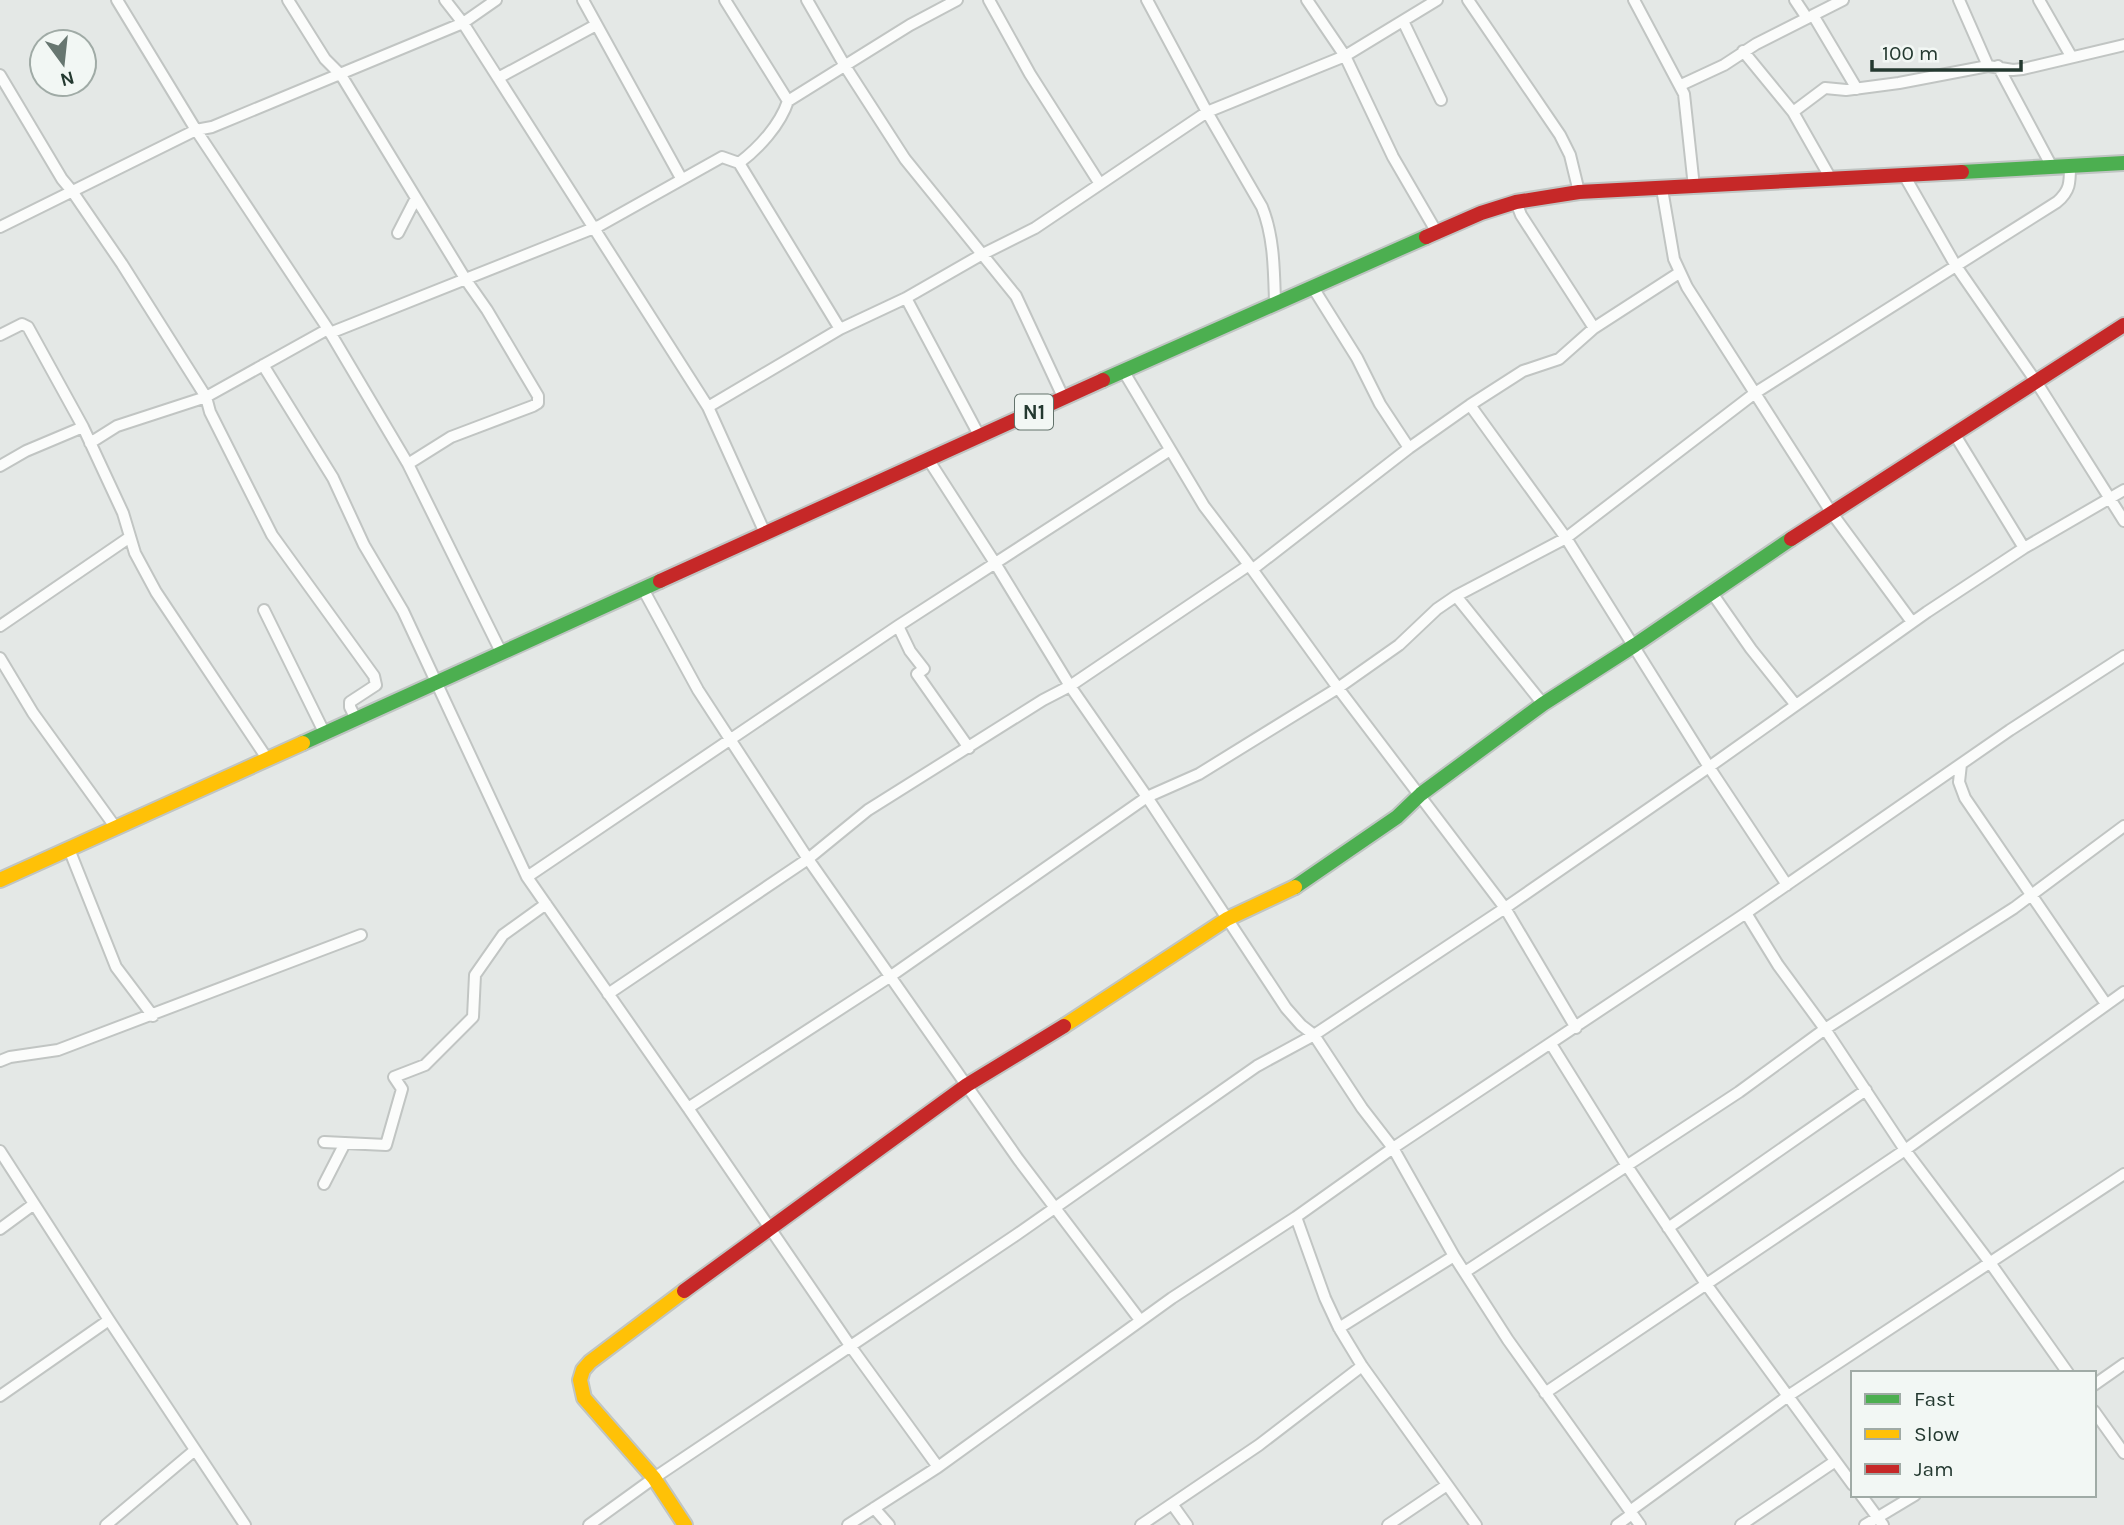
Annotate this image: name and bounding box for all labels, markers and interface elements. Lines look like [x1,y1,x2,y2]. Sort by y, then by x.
north arrow [28,28,98,98]
scale bar [1872,28,2021,72]
text: 100 m [1882,41,1939,65]
text: N [58,66,77,91]
road number: N1 [1015,394,1053,430]
legend [1851,1371,2096,1497]
text: Fast [1914,1387,1955,1411]
text: Slow [1914,1422,1959,1446]
text: Jam [1914,1457,1954,1481]

